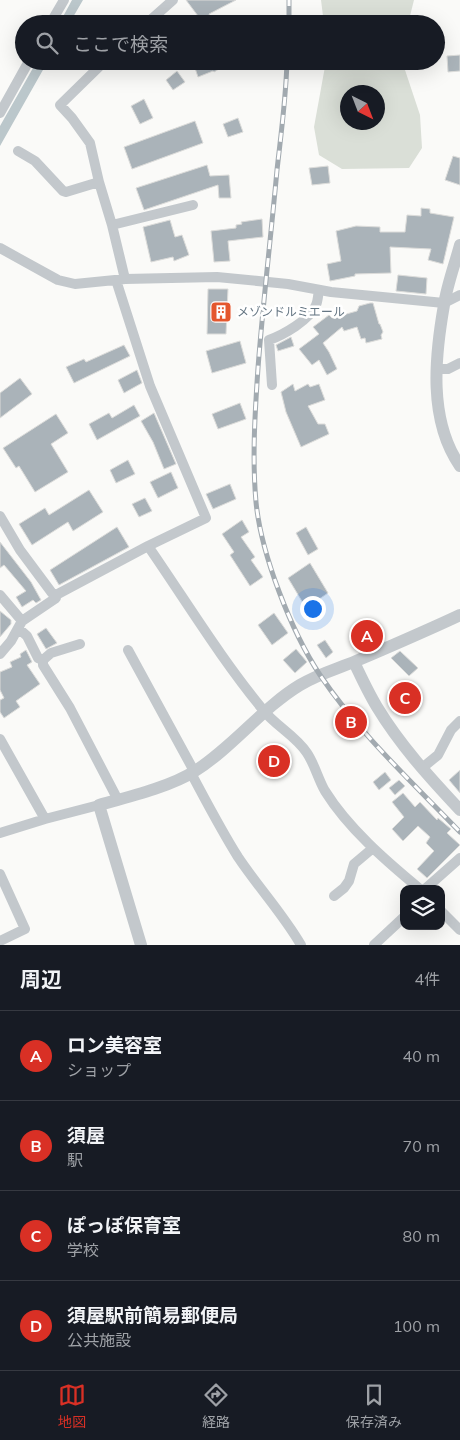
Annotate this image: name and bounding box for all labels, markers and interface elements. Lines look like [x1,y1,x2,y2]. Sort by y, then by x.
search box [15,15,445,70]
icon: search [33,29,61,57]
text: ここで検索 [73,32,168,56]
north arrow [340,85,385,130]
building icon: メゾンドルミエール [209,300,233,324]
place label: メゾンドルミエール [237,304,345,319]
your location [300,596,326,622]
pin: A [351,617,383,655]
pin: C [389,679,421,717]
pin: B [335,703,367,741]
pin: D [258,742,290,780]
map controls [400,885,445,930]
button: layers [400,885,445,930]
text: 周辺 [20,966,62,992]
text: 4件 [414,969,440,989]
text: ロン美容室 [67,1033,162,1057]
text: A [30,1046,42,1066]
text: 40 m [403,1046,440,1066]
text: ショップ [67,1060,131,1080]
text: 須屋 [67,1123,105,1147]
text: B [30,1136,42,1156]
text: 70 m [403,1136,440,1156]
text: 駅 [67,1150,83,1170]
text: ぽっぽ保育室 [67,1213,181,1237]
text: C [31,1226,41,1246]
text: 80 m [403,1226,440,1246]
text: 学校 [67,1240,99,1260]
text: 須屋駅前簡易郵便局 [67,1303,238,1327]
text: D [30,1316,42,1336]
text: 100 m [393,1316,440,1336]
text: 公共施設 [67,1330,131,1350]
tab: 地図 [58,1381,86,1431]
tab: 経路 [202,1381,230,1431]
tab: 保存済み [346,1381,402,1431]

